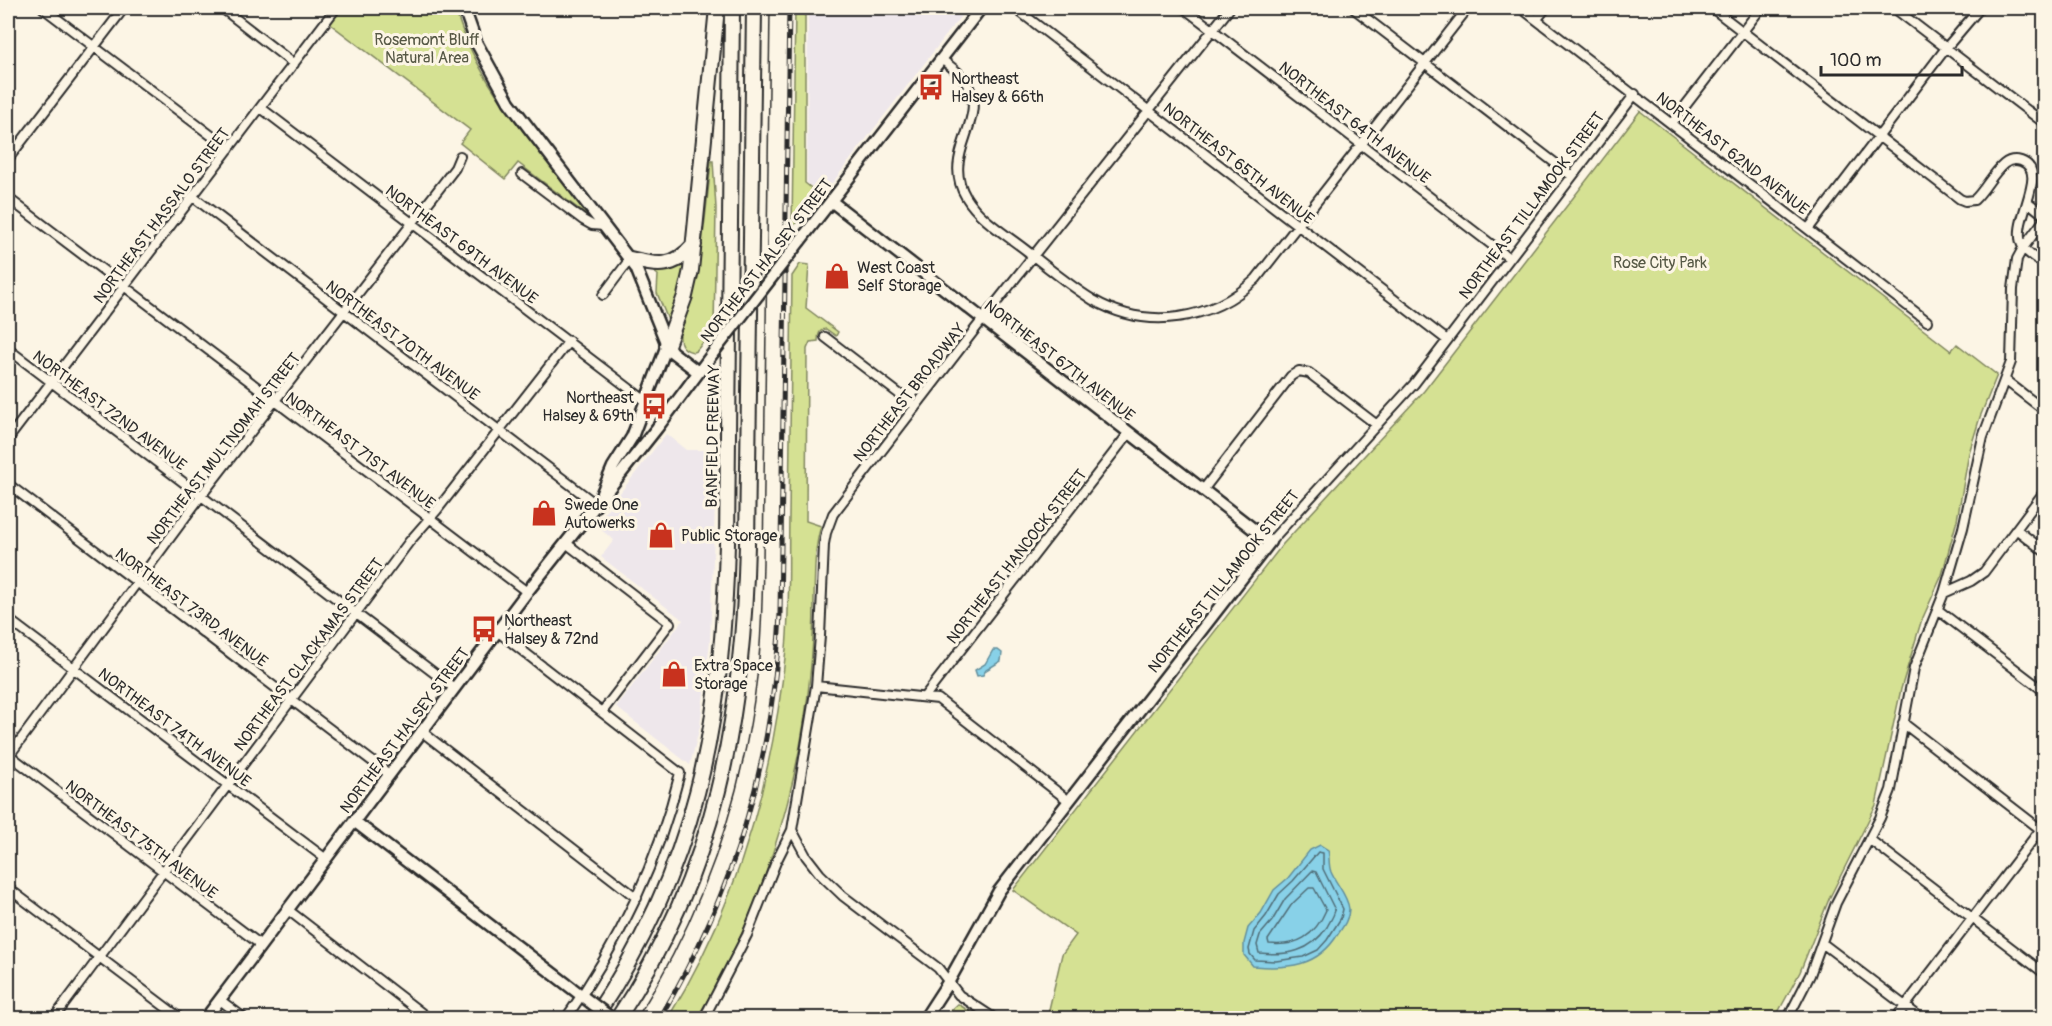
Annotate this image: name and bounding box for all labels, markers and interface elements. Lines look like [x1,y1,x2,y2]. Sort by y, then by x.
park label: Rosemont Bluff Natural Area [374,30,480,68]
scale bar [1821,39,1962,77]
text: 100 m [1830,49,1882,72]
street label: NORTHEAST 64TH AVENUE [1275,57,1434,188]
place label: Northeast Halsey & 66th [951,69,1044,107]
bus stop icon: Northeast Halsey & 66th [916,72,946,102]
street label: NORTHEAST 62ND AVENUE [1652,88,1813,220]
street label: NORTHEAST 65TH AVENUE [1159,99,1318,229]
street label: NORTHEAST TILLAMOOK STREET [1455,108,1609,303]
street label: NORTHEAST HASSALO STREET [89,124,234,307]
street label: NORTHEAST HALSEY STREET [697,175,837,347]
street label: NORTHEAST 69TH AVENUE [381,181,542,309]
park label: Rose City Park [1613,253,1707,273]
place label: West Coast Self Storage [857,258,942,296]
shop icon: West Coast Self Storage [822,261,852,291]
street label: NORTHEAST 70TH AVENUE [321,276,483,405]
street label: NORTHEAST 67TH AVENUE [980,296,1139,426]
street label: NORTHEAST BROADWAY [849,319,970,466]
street label: NORTHEAST 72ND AVENUE [28,346,190,475]
street label: NORTHEAST MULTNOMAH STREET [143,349,305,548]
street label: BANFIELD FREEWAY [702,364,724,508]
street label: NORTHEAST 71ST AVENUE [282,388,439,514]
place label: Northeast Halsey & 69th [542,388,635,426]
bus stop icon: Northeast Halsey & 69th [639,391,669,421]
street label: NORTHEAST HANCOCK STREET [942,465,1091,648]
street label: NORTHEAST TILLAMOOK STREET [1144,486,1304,677]
place label: Swede One Autowerks [564,495,639,533]
shop icon: Swede One Autowerks [529,498,559,528]
shop icon: Public Storage [646,520,676,550]
place label: Public Storage [681,526,778,546]
street label: NORTHEAST 73RD AVENUE [111,544,272,672]
street label: NORTHEAST CLACKAMAS STREET [230,554,388,755]
place label: Northeast Halsey & 72nd [504,611,599,649]
bus stop icon: Northeast Halsey & 72nd [469,614,499,644]
street label: NORTHEAST HALSEY STREET [336,644,474,818]
place label: Extra Space Storage [694,656,773,694]
shop icon: Extra Space Storage [659,659,689,689]
street label: NORTHEAST 74TH AVENUE [94,664,255,792]
street label: NORTHEAST 75TH AVENUE [61,776,221,904]

